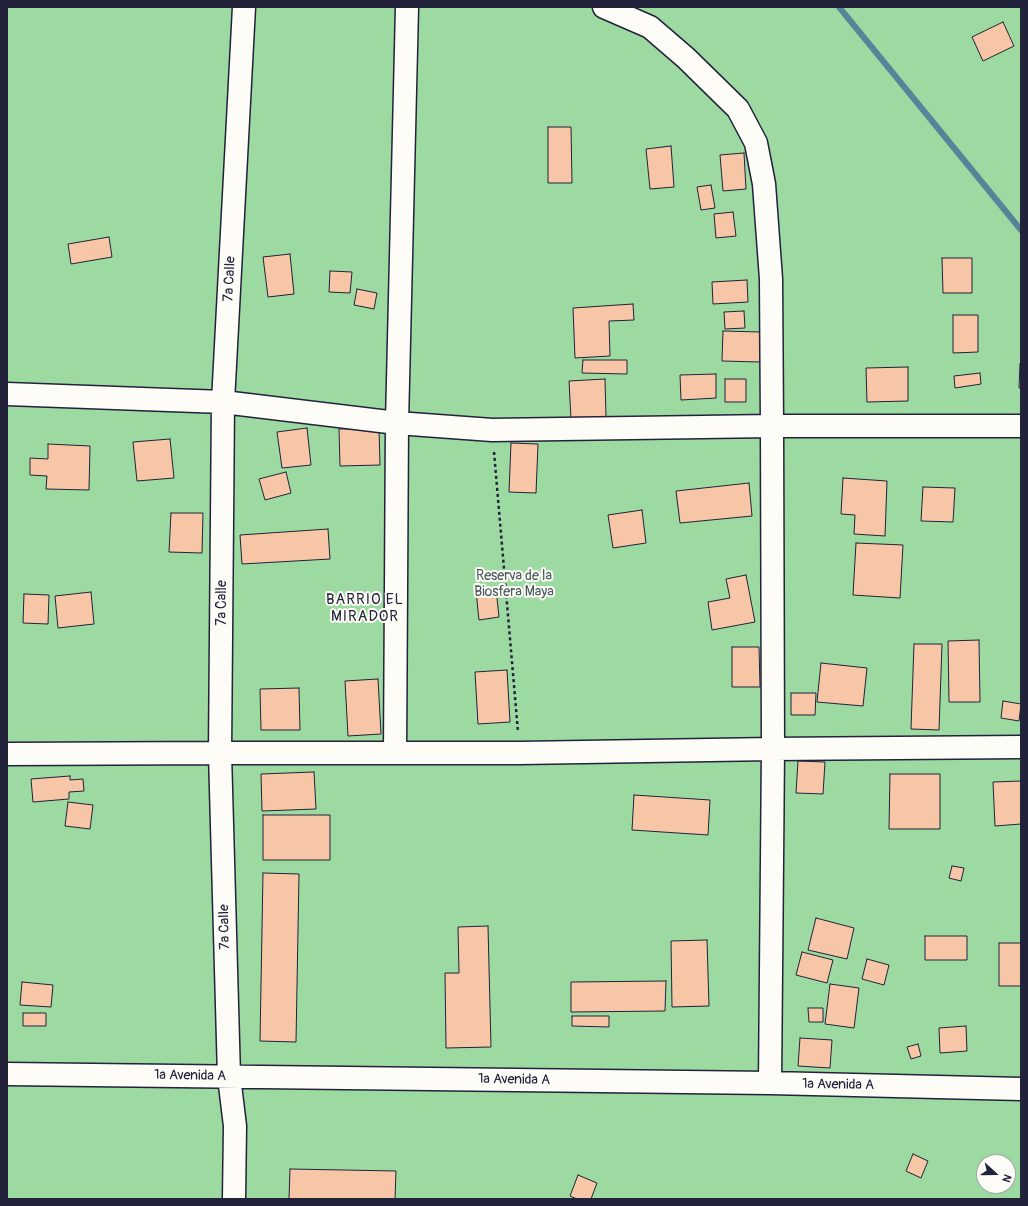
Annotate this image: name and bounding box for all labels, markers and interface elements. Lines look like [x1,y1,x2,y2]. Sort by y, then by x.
street label: 7a Calle [220,256,240,302]
park label: Reserva de la Biosfera Maya [474,568,554,600]
street label: 7a Calle [214,580,230,626]
district label: BARRIO EL MIRADOR [326,591,404,626]
street label: 7a Calle [216,904,234,950]
street label: 1a Avenida A [154,1067,226,1085]
street label: 1a Avenida A [478,1071,550,1089]
street label: 1a Avenida A [802,1076,874,1094]
north arrow [976,1154,1016,1194]
text: N [999,1172,1014,1184]

